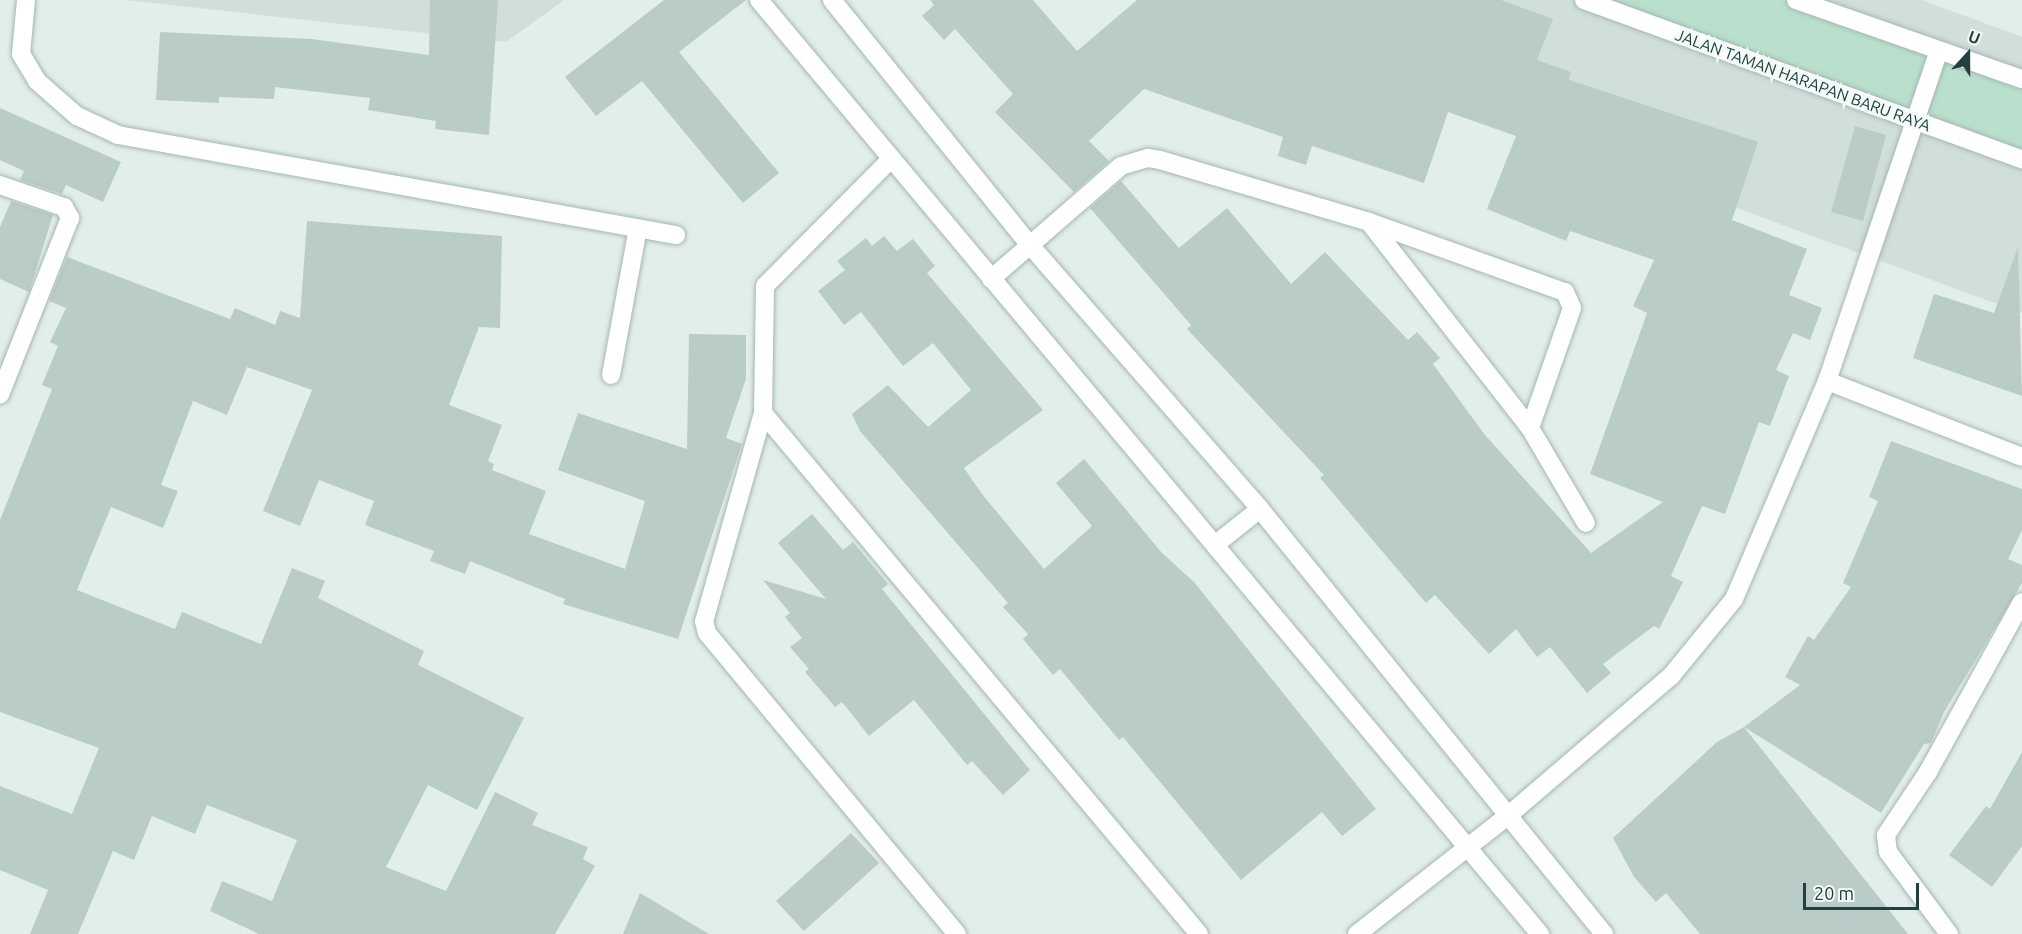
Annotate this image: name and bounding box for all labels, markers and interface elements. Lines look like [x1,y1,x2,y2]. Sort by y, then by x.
north arrow [1938,24,1998,84]
street label: JALAN TAMAN HARAPAN BARU RAYA [1673,25,1933,135]
text: U [1966,27,1983,48]
scale bar [1806,871,1922,909]
text: 20 m [1814,883,1854,903]

